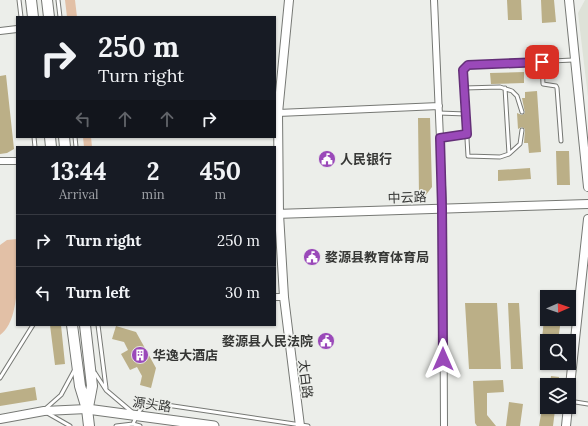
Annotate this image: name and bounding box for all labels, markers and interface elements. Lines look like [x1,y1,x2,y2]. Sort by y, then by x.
text: 250 m [98,29,179,65]
icon: right [32,32,84,84]
pin [525,45,559,79]
icon: arrive [531,51,553,73]
text: Turn right [98,64,184,87]
icon: left [72,108,94,130]
icon: ahead [114,108,136,130]
icon: ahead [156,108,178,130]
icon: right [198,108,220,130]
public building icon: 人民银行 [317,149,337,169]
place label: 人民银行 [340,151,392,168]
text: 13:44 [51,156,107,187]
text: 2 [147,156,160,187]
text: 450 [200,156,241,187]
text: Arrival [59,186,99,203]
text: min [142,186,165,203]
text: m [215,186,226,203]
street label: 中云路 [387,188,427,207]
icon: right [32,230,54,252]
text: Turn right [66,231,142,250]
text: 250 m [217,231,260,250]
public building icon: 婺源县教育体育局 [302,247,322,267]
place label: 婺源县教育体育局 [325,249,429,266]
icon: left [32,282,54,304]
text: Turn left [66,283,130,302]
text: 30 m [225,283,260,302]
north arrow [540,290,576,326]
map controls [540,290,576,414]
public building icon: 婺源县人民法院 [316,331,336,351]
place label: 婺源县人民法院 [222,333,313,350]
button: search [540,334,576,370]
position arrow [422,338,464,380]
building icon: 华逸大酒店 [130,345,150,365]
place label: 华逸大酒店 [153,347,218,364]
street label: 太白路 [295,359,316,399]
button: layers [540,378,576,414]
street label: 源头路 [131,393,172,416]

